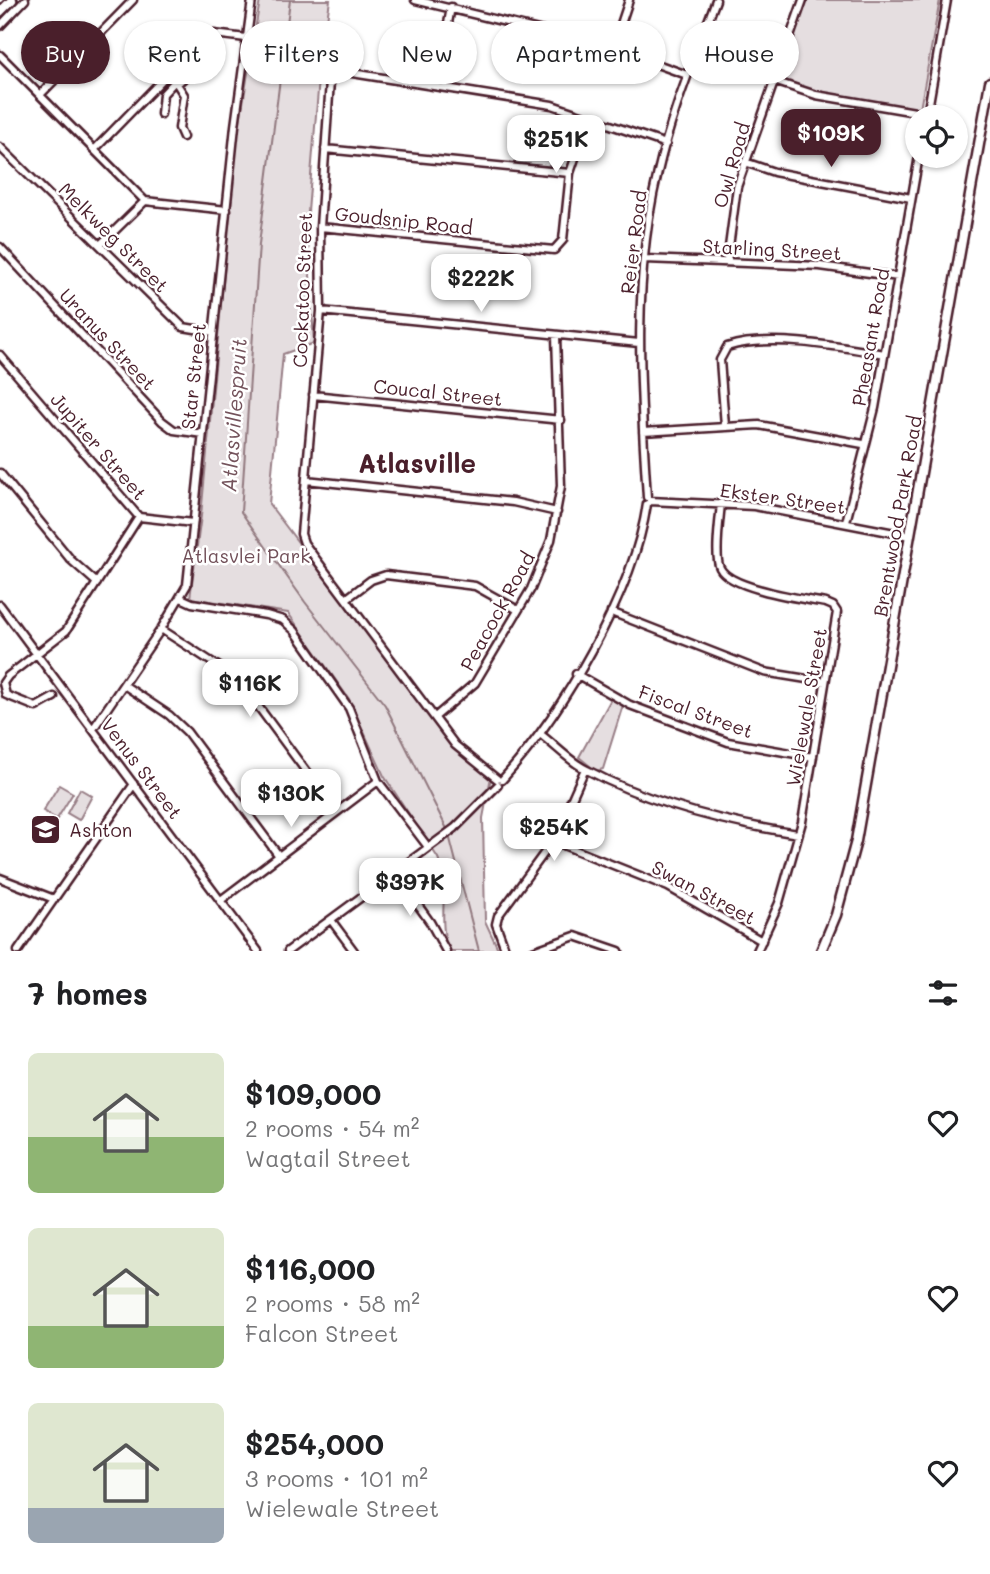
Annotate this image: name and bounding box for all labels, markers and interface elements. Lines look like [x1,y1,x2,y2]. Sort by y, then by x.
chip: Buy [21,21,110,84]
chip: Rent [124,21,226,84]
chip: Filters [240,21,364,84]
chip: New [378,21,477,84]
chip: Apartment [491,21,666,84]
chip: House [680,21,799,84]
map controls [905,105,968,168]
button: locate [905,105,968,168]
pin: $109K [782,110,880,169]
pin: $251K [507,116,605,175]
text: $109K [797,117,865,147]
street label: Owl Road [707,119,755,211]
text: $251K [523,123,589,153]
street label: Melkweg Street [54,177,174,297]
street label: Reier Road [614,189,652,295]
street label: Goudsnip Road [334,200,474,240]
street label: Cockatoo Street [287,212,317,368]
street label: Starling Street [702,233,842,265]
pin: $222K [432,254,530,314]
text: $222K [447,262,515,292]
street label: Pheasant Road [846,266,894,408]
street label: Uranus Street [54,283,162,395]
street label: Star Street [175,321,211,431]
water label: Atlasvillespruit [214,337,252,493]
street label: Coucal Street [372,373,504,411]
street label: Jupiter Street [45,387,153,505]
street label: Brentwood Park Road [867,413,927,619]
district label: Atlasville [358,446,476,480]
street label: Ekster Street [719,477,847,519]
park label: Atlasvlei Park [182,543,310,568]
street label: Peacock Road [454,547,540,675]
street label: Wielewale Street [780,626,832,788]
pin: $116K [201,660,299,719]
text: $116K [218,667,282,697]
street label: Fiscal Street [635,679,757,743]
street label: Venus Street [96,712,188,824]
pin: $130K [242,770,340,829]
text: $130K [257,777,325,807]
pin: $254K [505,804,603,863]
text: $254K [519,811,589,841]
school or university icon: Ashton [29,812,63,846]
place label: Ashton [69,817,132,842]
street label: Swan Street [648,854,760,930]
pin: $397K [361,858,459,918]
text: $397K [375,866,445,896]
text: 7 homes [28,973,148,1013]
icon: filters [924,974,962,1012]
text: $109,000 [245,1073,381,1113]
icon: home [84,1081,168,1165]
icon: heart [924,1104,962,1142]
text: 2 rooms · 54 m² [245,1113,420,1143]
text: Wagtail Street [245,1143,411,1173]
text: $116,000 [245,1248,375,1288]
icon: home [84,1256,168,1340]
icon: heart [924,1279,962,1317]
text: 2 rooms · 58 m² [245,1288,420,1318]
text: Falcon Street [245,1318,398,1348]
text: $254,000 [245,1423,384,1463]
icon: home [84,1431,168,1515]
icon: heart [924,1454,962,1492]
text: 3 rooms · 101 m² [245,1463,428,1493]
text: Wielewale Street [245,1493,439,1523]

